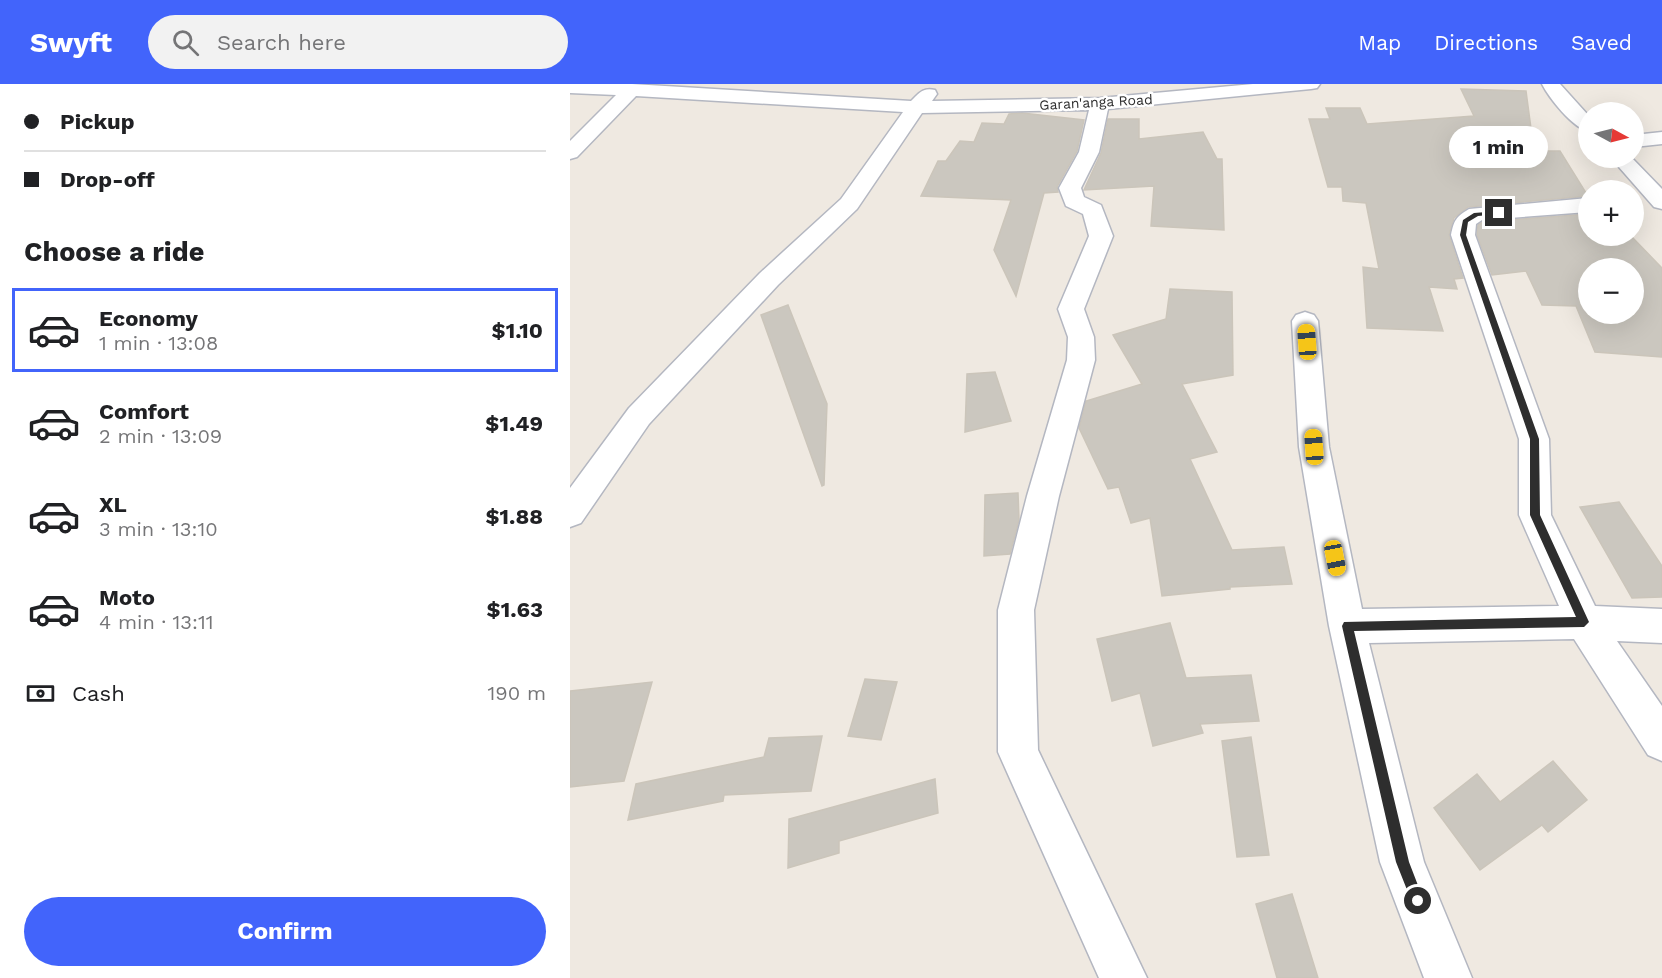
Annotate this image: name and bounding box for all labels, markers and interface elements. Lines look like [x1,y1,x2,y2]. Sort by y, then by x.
search box [148,15,568,69]
text: Swyft [30,26,112,59]
icon: search [169,26,202,59]
text: Search here [217,30,346,55]
text: Map [1358,30,1401,55]
text: Directions [1434,30,1538,55]
text: Saved [1571,30,1632,55]
street label: Garan'anga Road [1039,91,1153,113]
north arrow [1578,102,1644,168]
map controls [1578,102,1644,324]
text: Pickup [60,109,135,134]
callout: 1 min [1450,126,1548,168]
text: 1 min [1473,135,1524,159]
text: Drop-off [60,167,155,192]
button: + [1578,180,1644,246]
route end [1485,199,1512,226]
text: Choose a ride [24,236,204,268]
button: − [1578,258,1644,324]
icon: car [27,303,81,357]
text: Economy [99,306,198,331]
text: $1.10 [492,318,543,343]
car [1297,323,1317,361]
text: 1 min · 13:08 [99,331,218,355]
icon: car [27,396,81,450]
text: Comfort [99,399,189,424]
text: $1.49 [485,411,543,436]
text: 2 min · 13:09 [99,424,222,448]
car [1304,428,1324,466]
icon: car [27,489,81,543]
text: XL [99,492,127,517]
text: $1.88 [485,504,543,529]
text: 3 min · 13:10 [99,517,218,541]
car [1323,539,1347,577]
icon: car [27,582,81,636]
text: Moto [99,585,155,610]
text: $1.63 [487,597,543,622]
text: 4 min · 13:11 [99,610,214,634]
icon: cash [24,677,57,710]
text: Cash [72,681,125,706]
text: 190 m [488,681,546,705]
route start [1404,887,1431,914]
button: Confirm [24,897,546,966]

